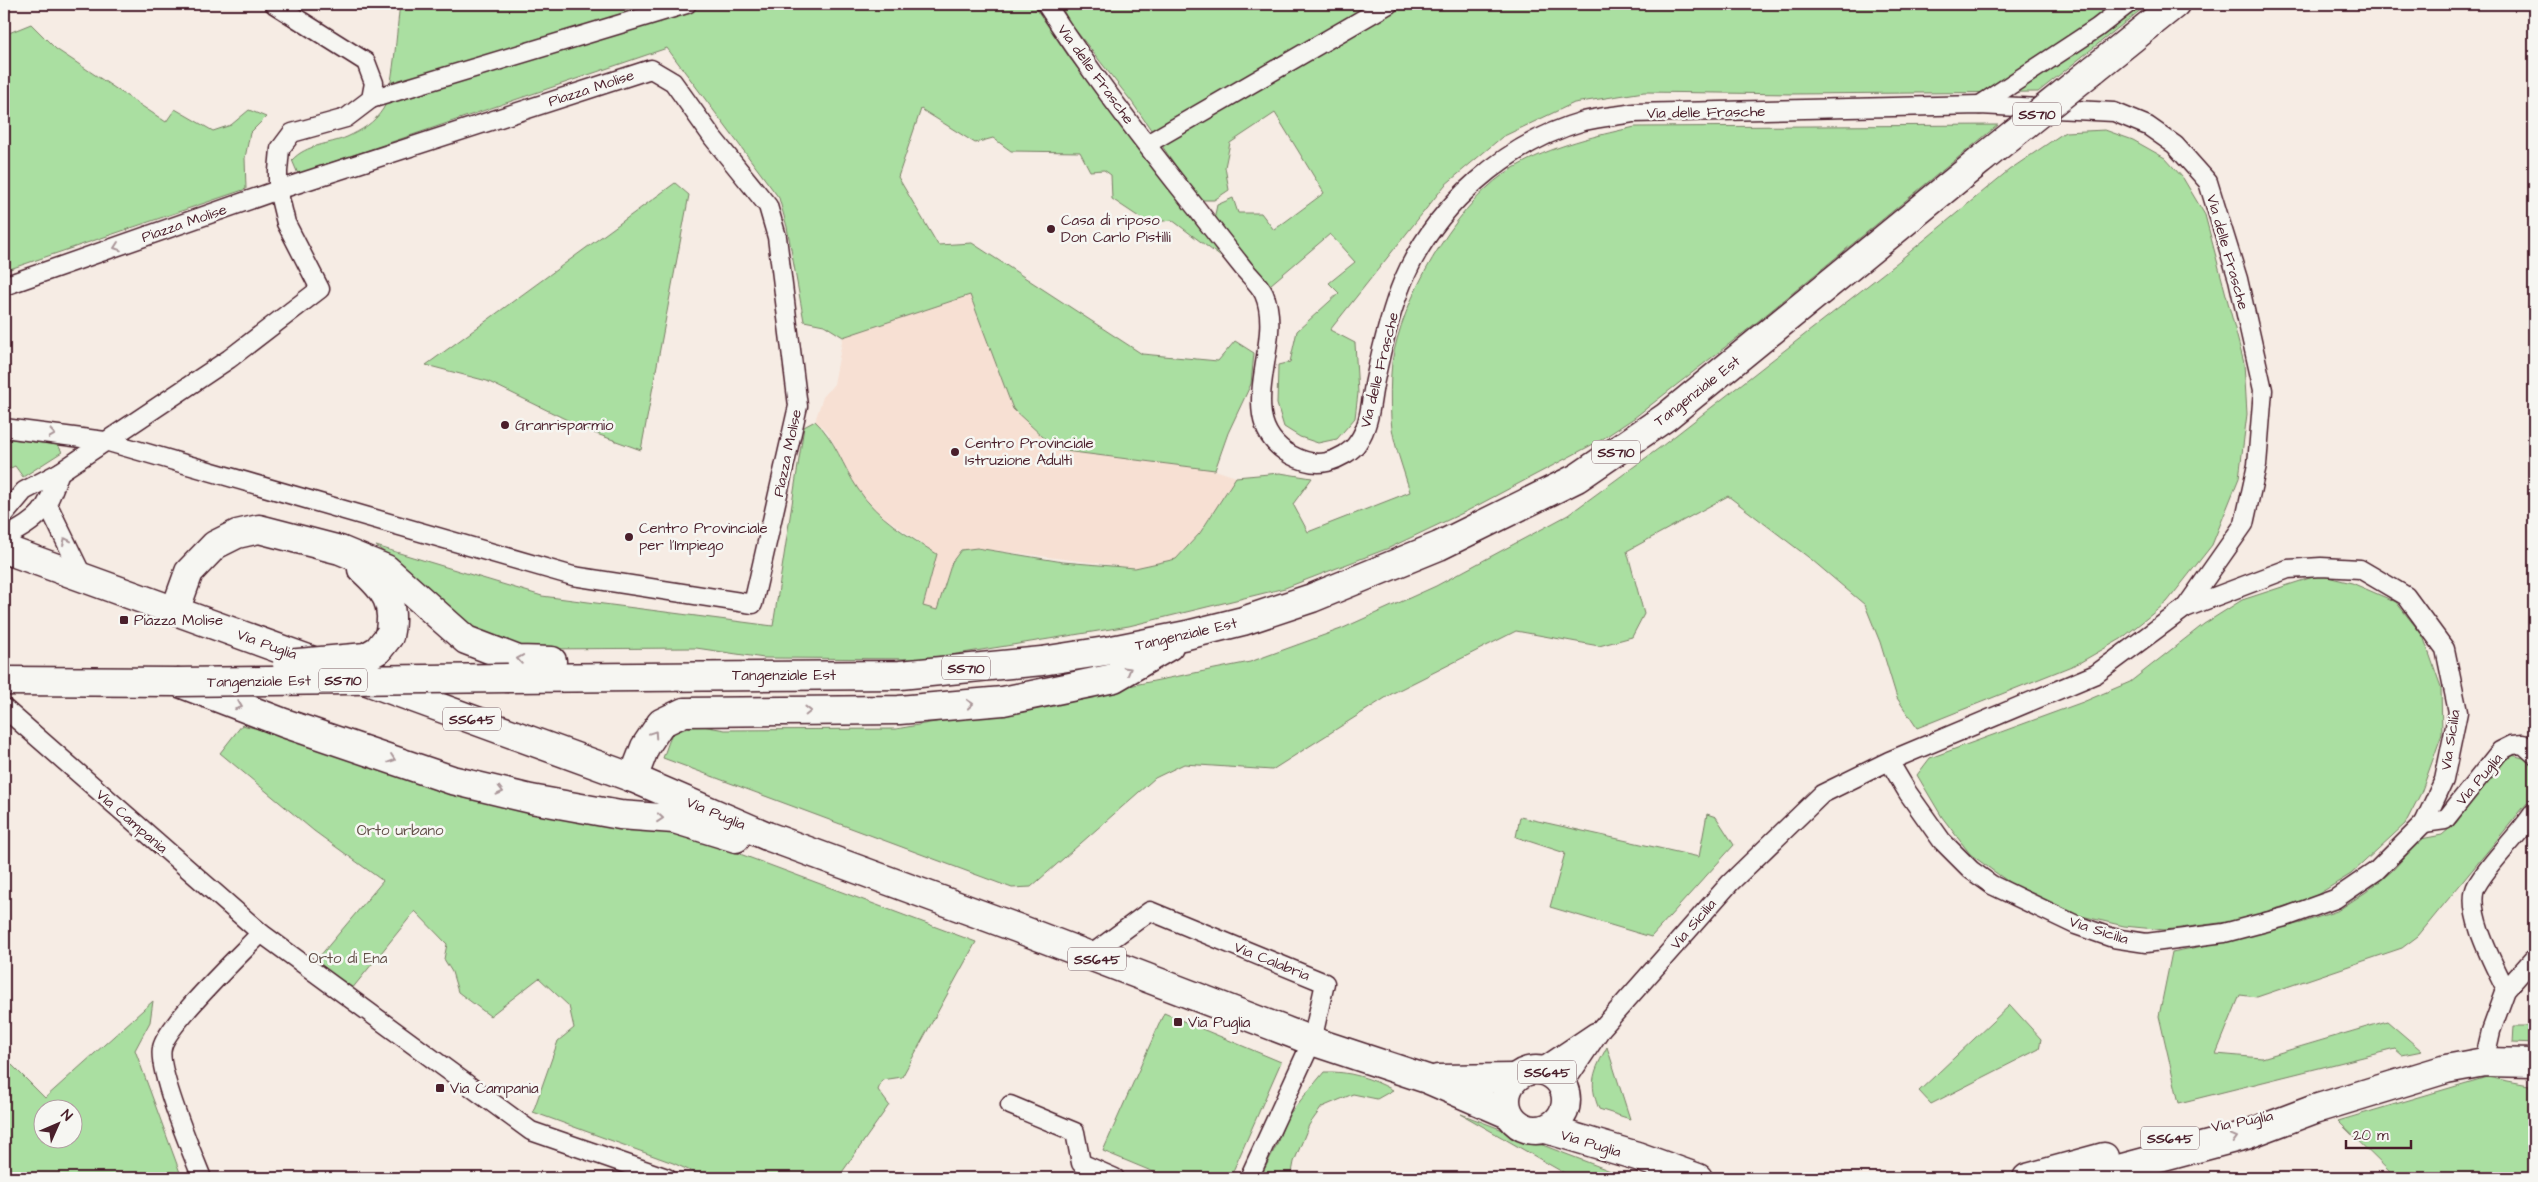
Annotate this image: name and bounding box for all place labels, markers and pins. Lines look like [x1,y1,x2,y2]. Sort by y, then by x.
place label: Casa di riposo Don Carlo Pistilli [1061,210,1171,248]
marker: Casa di riposo Don Carlo Pistilli [1045,223,1057,235]
place label: Granrisparmio [515,415,614,436]
marker: Granrisparmio [499,419,511,431]
place label: Centro Provinciale Istruzione Adulti [965,433,1094,471]
marker: Centro Provinciale Istruzione Adulti [949,446,961,458]
place label: Centro Provinciale per l'Impiego [639,518,768,557]
marker: Centro Provinciale per l'Impiego [623,531,635,543]
place label: Piazza Molise [134,610,223,631]
marker: Piazza Molise [118,614,130,626]
place label: Via Puglia [1188,1012,1251,1034]
marker: Via Puglia [1172,1016,1184,1028]
place label: Via Campania [450,1078,539,1099]
marker: Via Campania [434,1082,446,1094]

